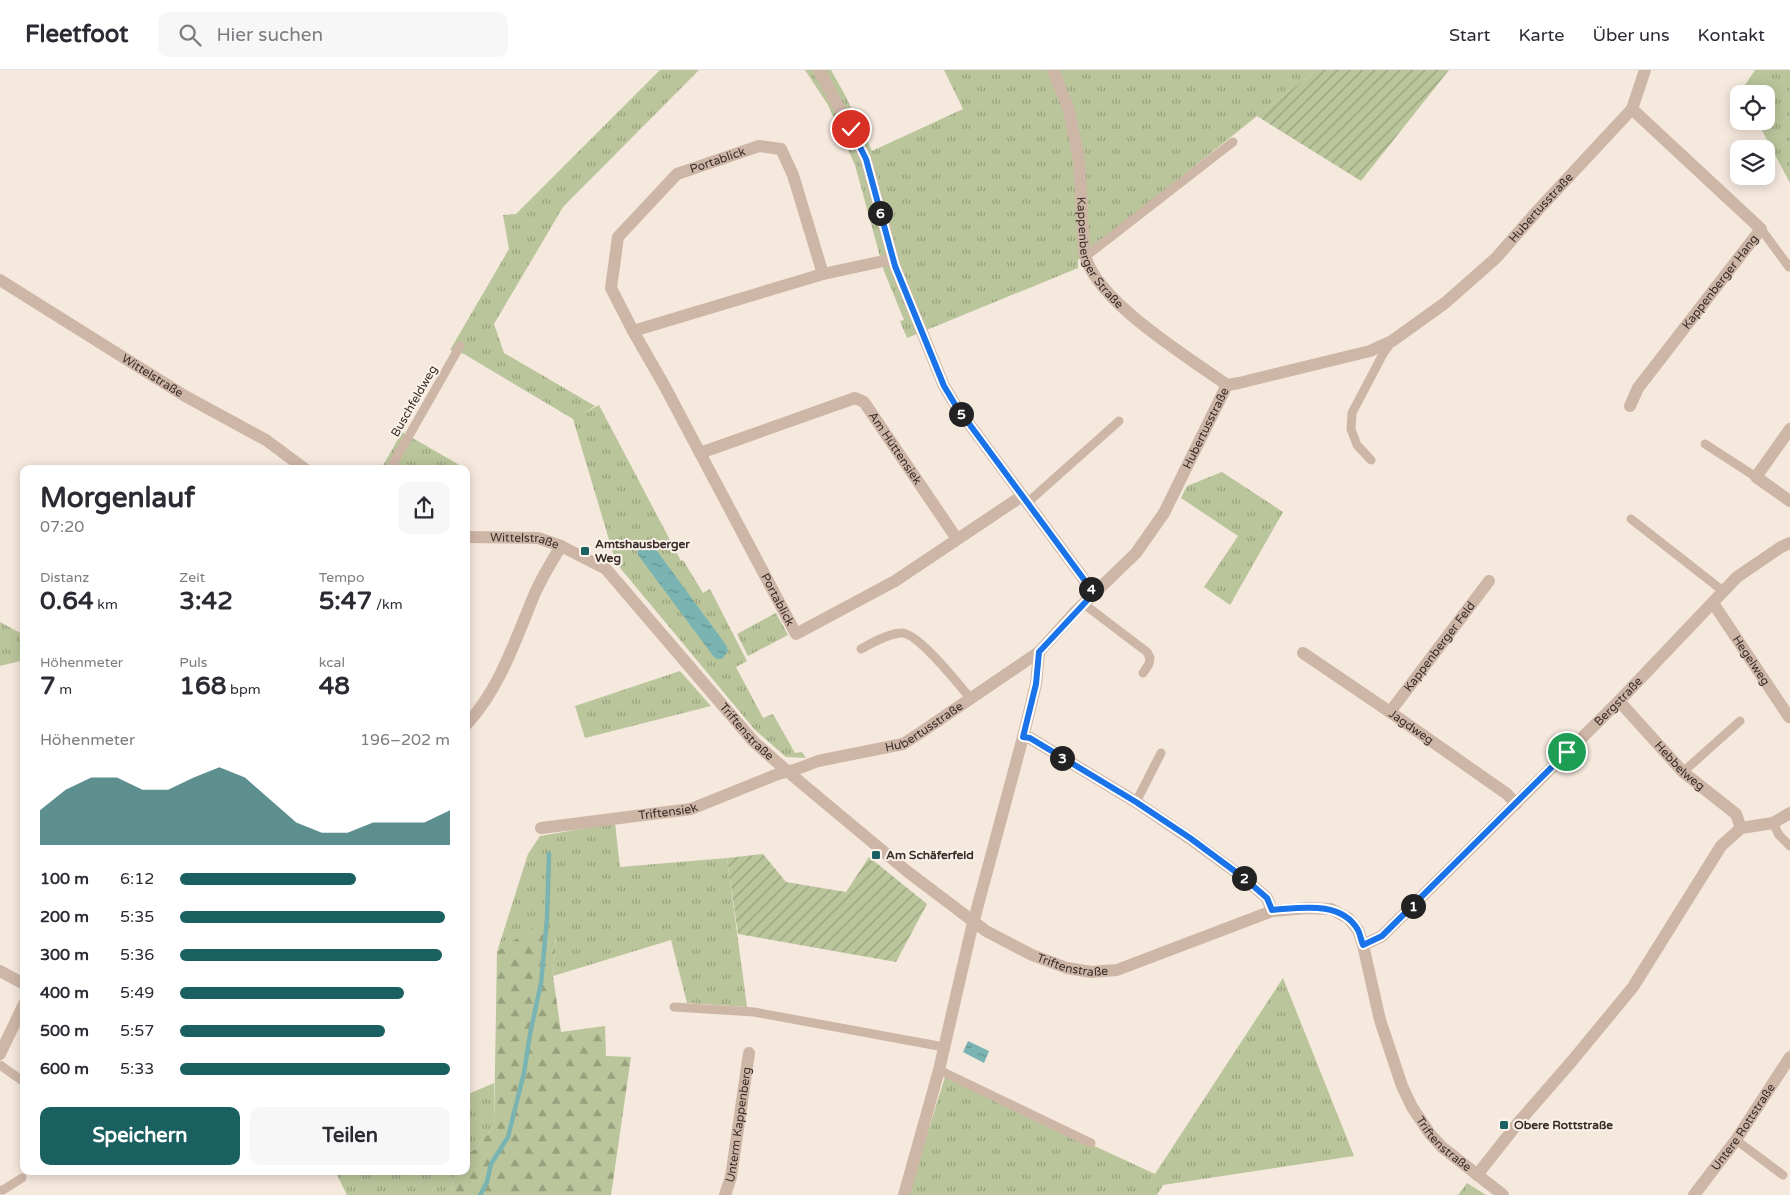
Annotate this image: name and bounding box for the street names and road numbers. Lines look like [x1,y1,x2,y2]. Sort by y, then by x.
street label: Portablick [688,144,748,176]
street label: Hubertusstraße [1506,170,1576,245]
street label: Kappenberger Straße [1074,196,1126,312]
street label: Kappenberger Hang [1679,232,1761,332]
street label: Wittelstraße [119,351,186,400]
street label: Buschfeldweg [388,363,440,439]
street label: Hubertusstraße [1180,385,1232,471]
street label: Am Hüttensiek [866,409,925,487]
street label: Wittelstraße [490,530,561,552]
street label: Portablick [758,571,798,629]
street label: Kappenberger Feld [1401,599,1478,694]
street label: Hegelweg [1730,633,1773,688]
street label: Bergstraße [1591,674,1645,729]
street label: Hubertusstraße [884,699,966,754]
street label: Triftenstraße [717,700,777,763]
street label: Jagdweg [1386,706,1436,747]
street label: Hebbelweg [1652,738,1707,793]
street label: Triftensiek [638,800,700,823]
street label: Triftenstraße [1035,950,1109,979]
street label: Unterm Kappenberg [723,1066,754,1184]
street label: Untere Rottstraße [1708,1081,1778,1173]
street label: Triftenstraße [1413,1114,1474,1175]

